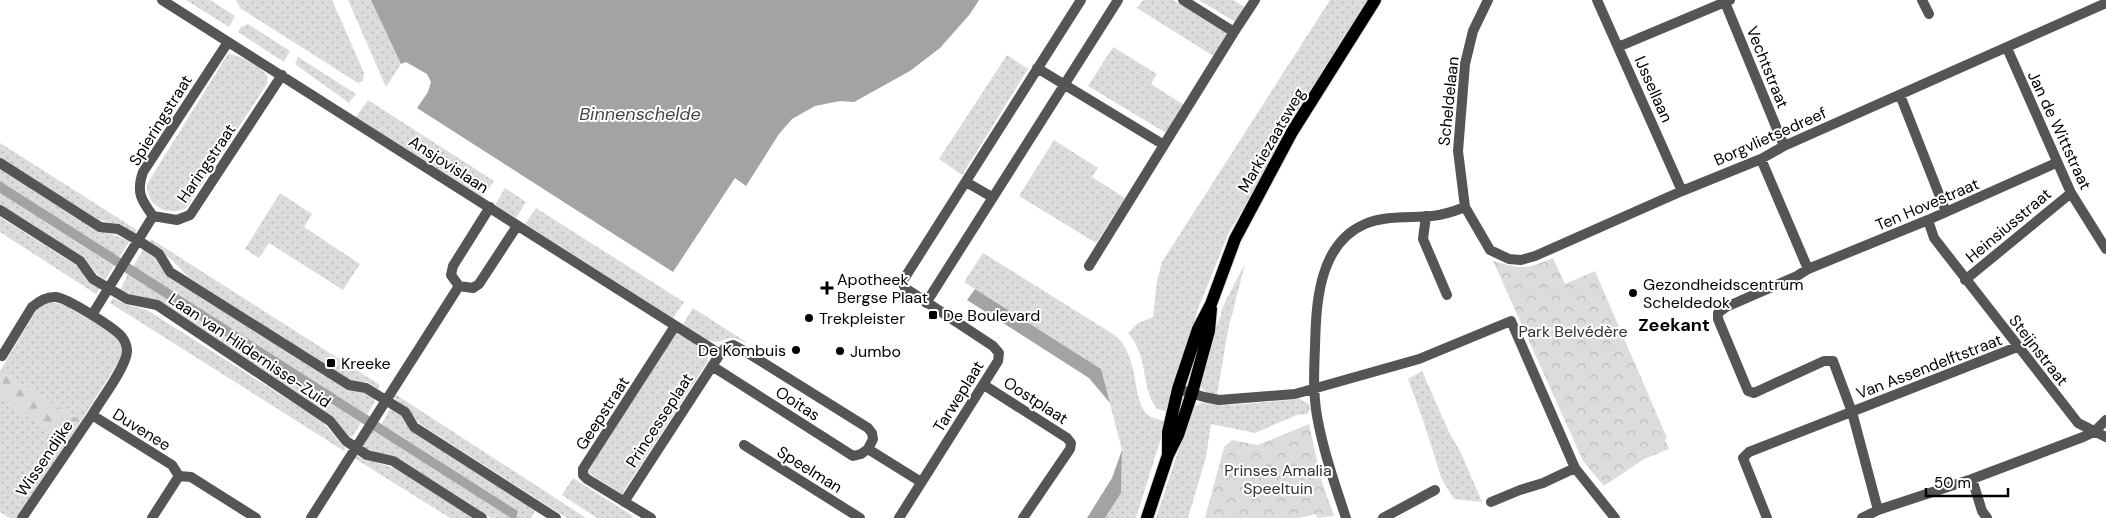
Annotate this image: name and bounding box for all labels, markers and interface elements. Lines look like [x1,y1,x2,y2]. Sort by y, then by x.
street label: Vechtstraat [1742,23,1794,111]
street label: IJssellaan [1630,53,1678,126]
street label: Scheldelaan [1433,55,1464,147]
street label: Jan de Wittstraat [2023,67,2096,193]
street label: Spieringstraat [124,71,197,170]
street label: Markiezaatsweg [1233,84,1310,196]
water label: Binnenschelde [579,102,701,126]
street label: Borgvlietsedreef [1711,102,1830,171]
street label: Haringstraat [172,120,241,207]
street label: Ansjovislaan [405,131,493,198]
street label: Ten Hovestraat [1872,173,1982,236]
street label: Heinsiusstraat [1961,183,2055,267]
place label: Apotheek Bergse Plaat [837,269,928,308]
place label: Gezondheidscentrum Scheldedok [1643,274,1803,313]
marker: Apotheek Bergse Plaat [821,282,833,294]
marker: Gezondheidscentrum Scheldedok [1627,287,1639,299]
street label: Laan van Hildernisse-Zuid [165,288,335,413]
place label: De Boulevard [943,305,1040,326]
place label: Trekpleister [819,308,905,329]
marker: De Boulevard [927,309,939,321]
street label: Steijnstraat [2004,310,2073,390]
marker: Trekpleister [803,312,815,324]
district label: Zeekant [1638,313,1710,337]
park label: Park Belvédère [1518,321,1628,342]
street label: Van Assendelftstraat [1853,329,2005,404]
place label: De Kombuis [698,340,786,361]
place label: Jumbo [850,341,901,362]
marker: De Kombuis [790,344,802,356]
marker: Jumbo [834,345,846,357]
place label: Kreeke [341,353,391,374]
marker: Kreeke [325,357,337,369]
street label: Tarweplaat [928,357,989,436]
street label: Princesseplaat [621,369,698,472]
street label: Geepstraat [571,372,634,454]
street label: Oostplaat [999,372,1072,429]
street label: Ooitas [772,381,824,425]
street label: Duvenee [109,403,175,455]
street label: Wissendijke [11,416,78,501]
street label: Speelman [773,441,846,498]
park label: Prinses Amalia Speeltuin [1224,460,1332,499]
scale bar [1926,466,2008,498]
text: 50 m [1934,473,1971,493]

